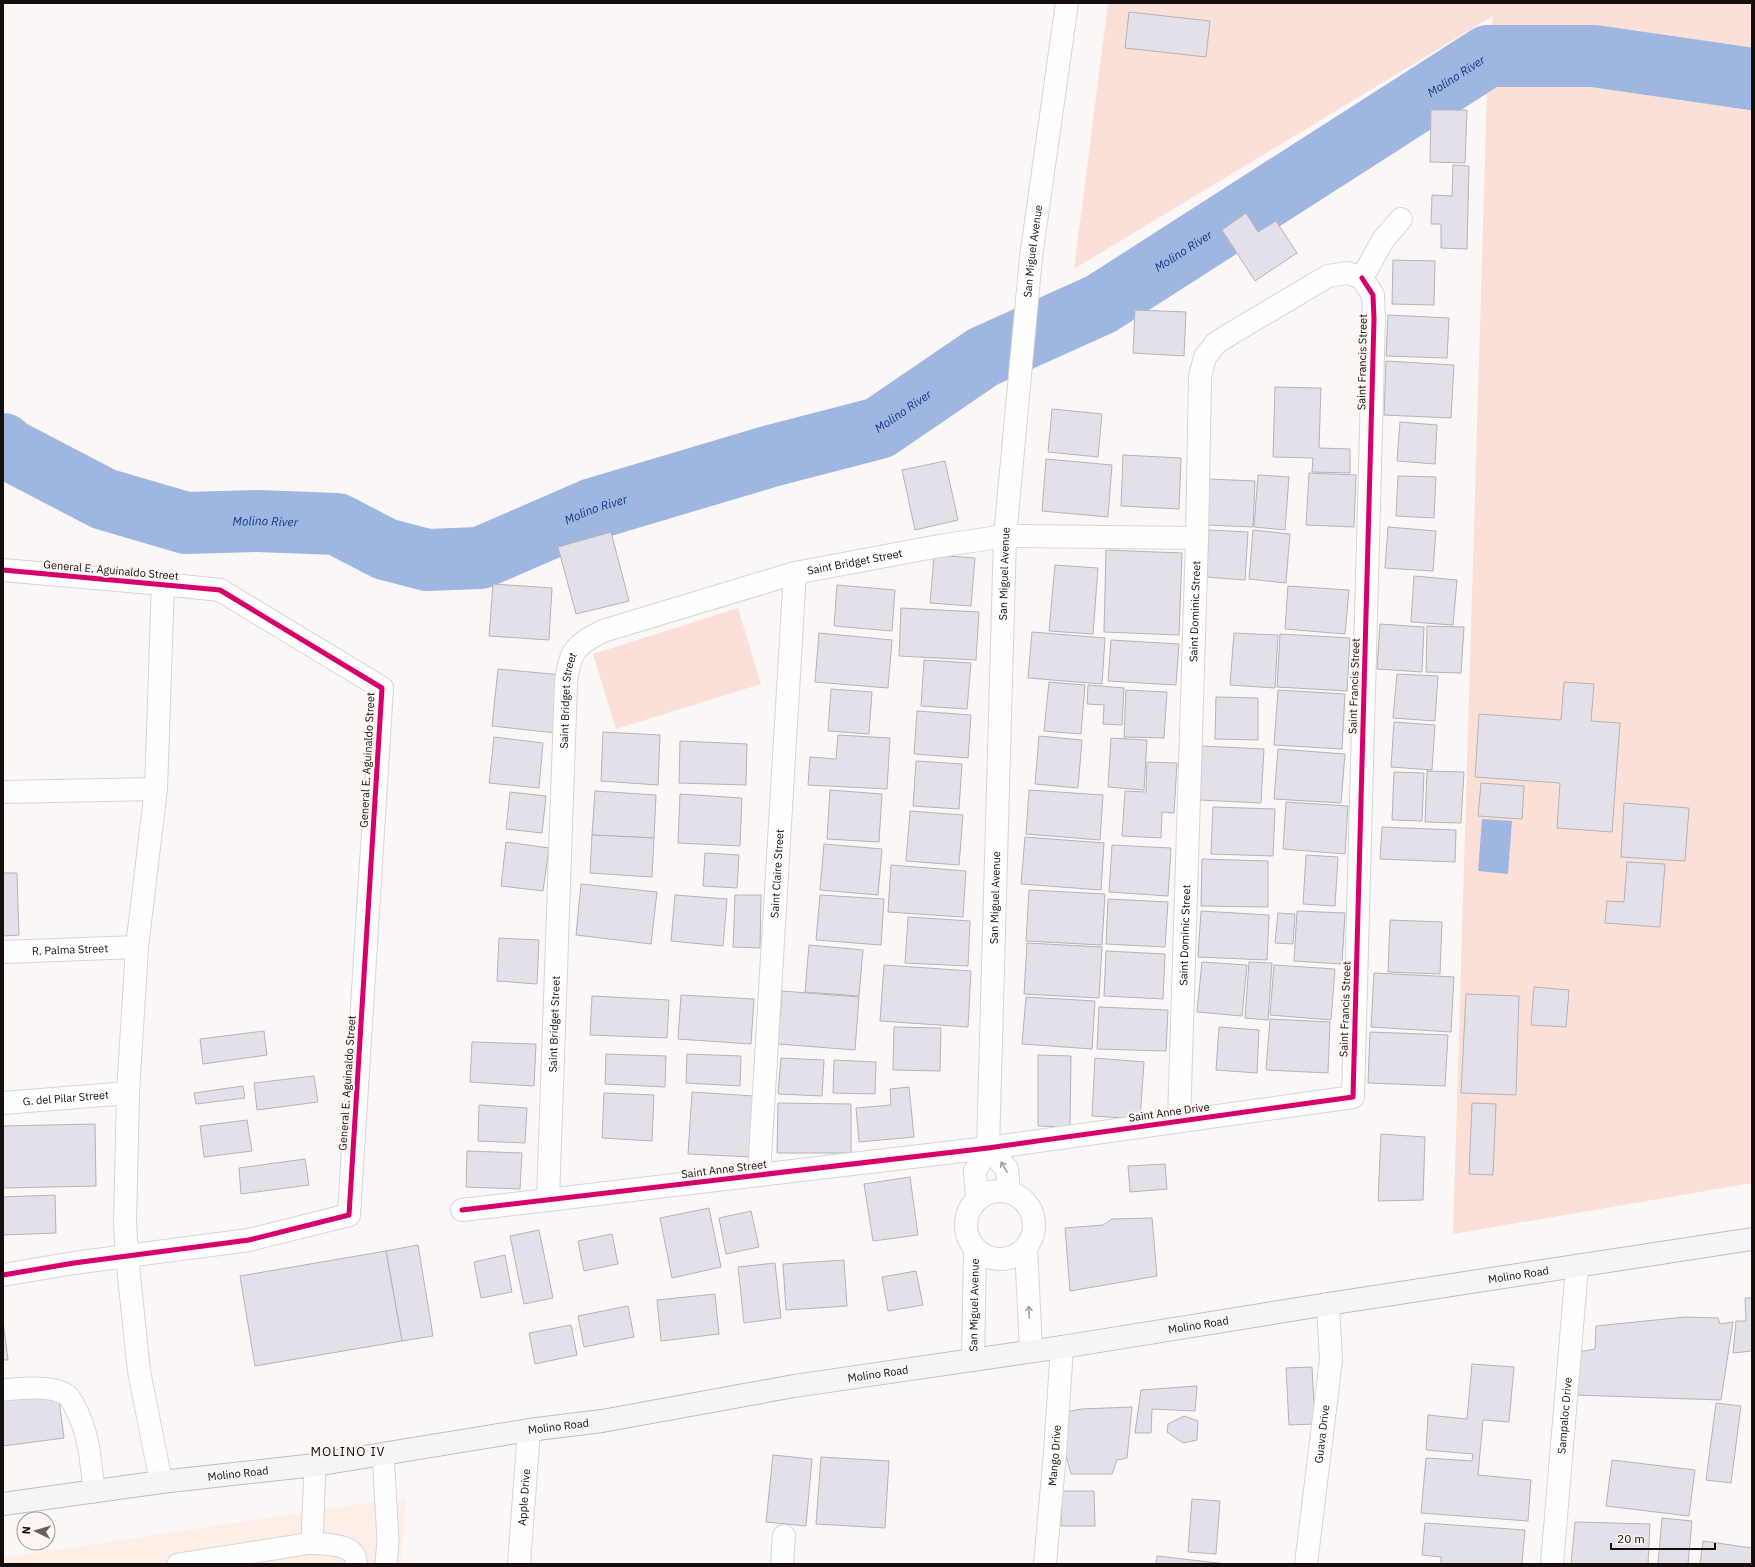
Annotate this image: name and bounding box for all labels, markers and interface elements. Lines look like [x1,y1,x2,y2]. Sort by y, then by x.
water label: Molino River [1424,52,1488,100]
street label: San Miguel Avenue [1020,204,1045,298]
water label: Molino River [1151,226,1215,275]
street label: Saint Francis Street [1354,314,1370,410]
water label: Molino River [871,386,935,436]
water label: Molino River [562,491,629,527]
water label: Molino River [232,513,299,530]
street label: San Miguel Avenue [996,526,1013,621]
street label: Saint Bridget Street [806,546,904,578]
street label: General E. Aguinaldo Street [43,557,179,583]
street label: Saint Dominic Street [1186,560,1203,662]
street label: Saint Francis Street [1345,638,1363,734]
street label: Saint Bridget Street [557,650,580,749]
street label: General E. Aguinaldo Street [356,692,378,828]
street label: Saint Claire Street [767,829,787,918]
street label: San Miguel Avenue [987,851,1003,944]
street label: Saint Dominic Street [1176,884,1193,986]
street label: R. Palma Street [32,941,109,958]
street label: Saint Francis Street [1336,961,1354,1057]
street label: Saint Bridget Street [545,975,563,1073]
street label: General E. Aguinaldo Street [335,1015,359,1151]
street label: G. del Pilar Street [22,1088,110,1108]
street label: Saint Anne Drive [1128,1099,1210,1125]
street label: Saint Anne Street [680,1157,768,1181]
one-way arrow [999,1162,1008,1173]
street label: San Miguel Avenue [966,1258,982,1352]
street label: Molino Road [1487,1263,1550,1286]
one-way arrow [1025,1306,1033,1319]
street label: Molino Road [1167,1313,1230,1337]
street label: Molino Road [847,1362,909,1385]
street label: Sampaloc Drive [1554,1377,1575,1454]
street label: Guava Drive [1311,1404,1332,1464]
street label: Molino Road [527,1416,590,1437]
street label: Mango Drive [1045,1424,1064,1487]
district label: MOLINO IV [310,1443,386,1460]
street label: Molino Road [207,1463,269,1484]
street label: Apple Drive [515,1468,533,1526]
north arrow [16,1511,56,1551]
scale bar [1611,1525,1715,1551]
text: N [19,1526,33,1535]
text: 20 m [1617,1531,1645,1546]

